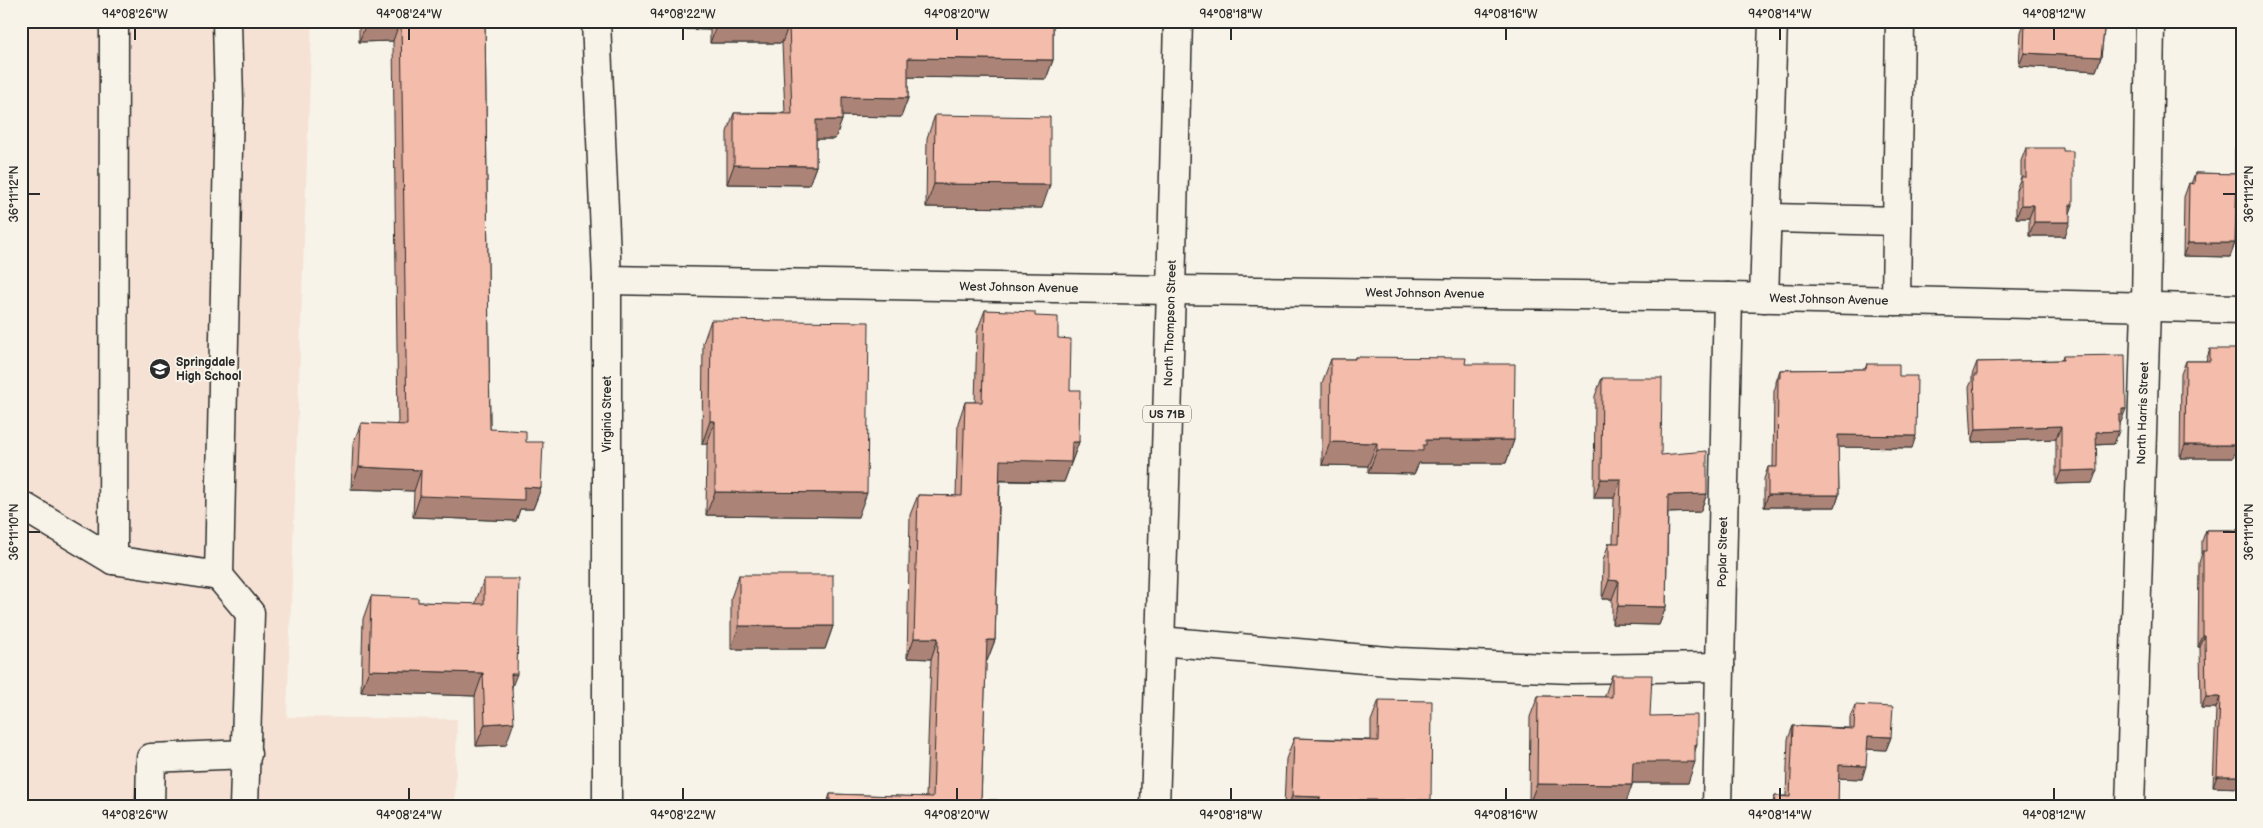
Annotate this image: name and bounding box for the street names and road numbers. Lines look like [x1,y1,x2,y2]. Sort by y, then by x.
street label: North Thompson Street [1161,260,1179,387]
street label: West Johnson Avenue [959,279,1079,296]
street label: West Johnson Avenue [1365,285,1485,301]
street label: West Johnson Avenue [1769,290,1889,308]
street label: North Harris Street [2133,361,2152,465]
street label: Virginia Street [600,376,615,452]
road number: US 71B [1143,406,1191,422]
street label: Poplar Street [1714,516,1731,588]

